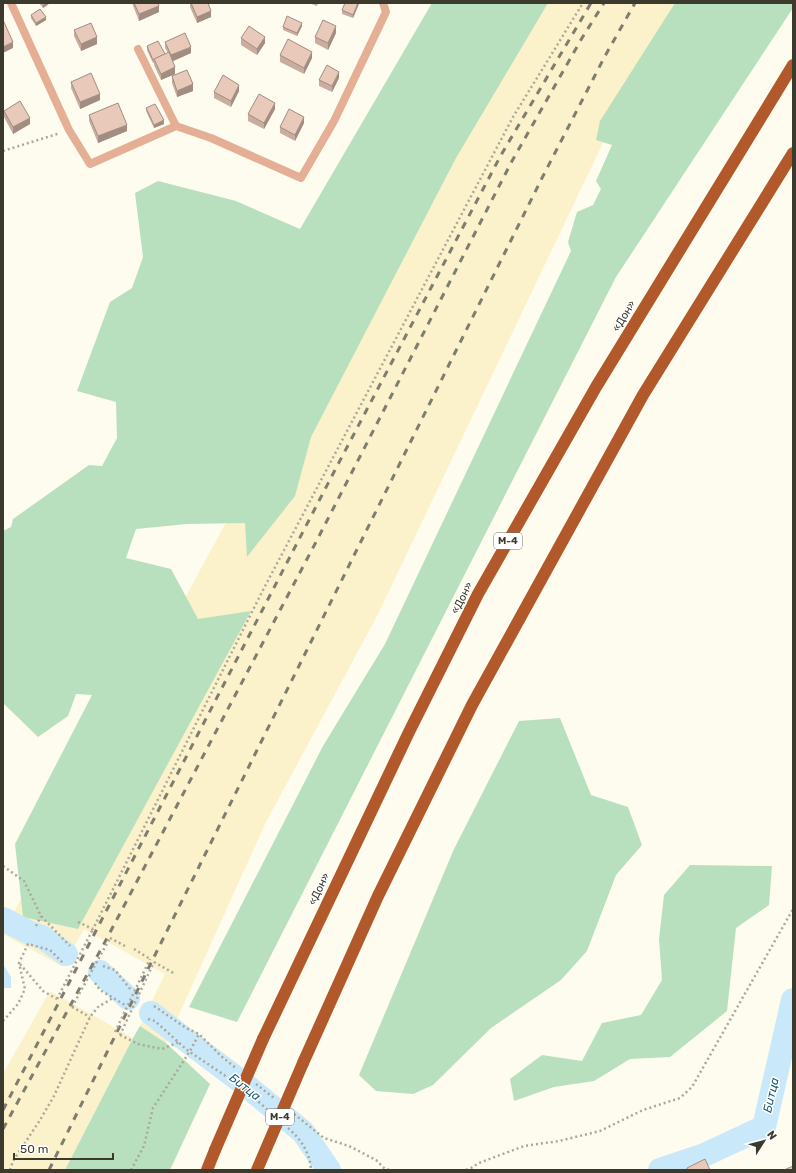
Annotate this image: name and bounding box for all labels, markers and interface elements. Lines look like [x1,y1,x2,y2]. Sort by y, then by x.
street label: «Дон» [610,298,639,334]
road number: М-4 [494,533,522,549]
street label: «Дон» [448,580,476,616]
street label: «Дон» [306,871,332,907]
water label: Битца [227,1071,263,1103]
water label: Битца [760,1076,782,1114]
road number: М-4 [266,1109,294,1125]
north arrow [744,1121,784,1161]
text: N [764,1128,779,1143]
scale bar [14,1135,113,1161]
text: 50 m [20,1142,48,1156]

